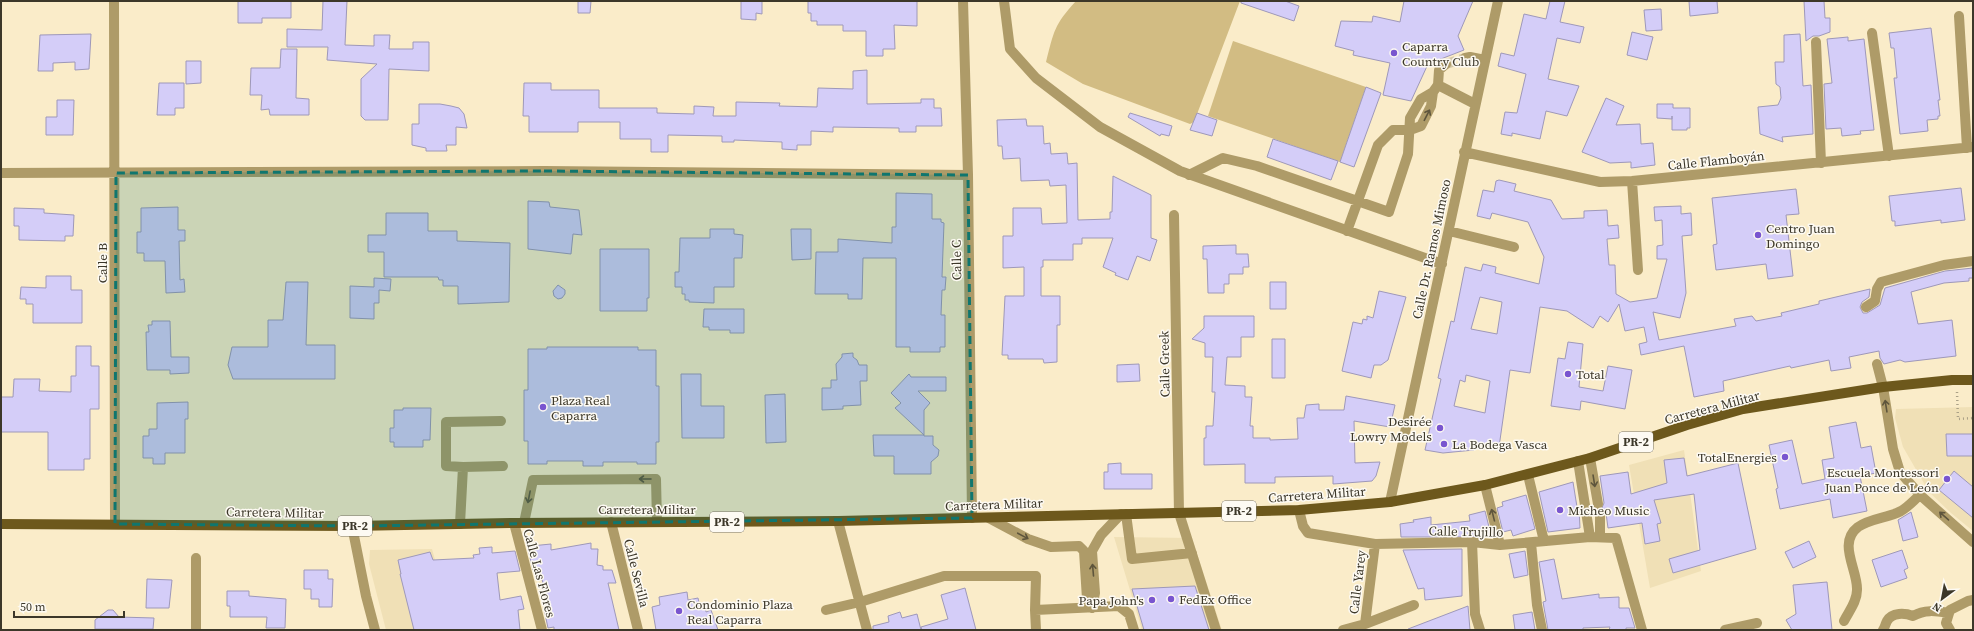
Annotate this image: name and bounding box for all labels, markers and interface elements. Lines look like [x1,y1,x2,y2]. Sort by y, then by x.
place label: Caparra Country Club [1402,38,1479,70]
marker: Caparra Country Club [1389,48,1399,58]
one-way arrow [1424,109,1431,121]
street label: Calle Flamboyán [1667,147,1765,174]
street label: Calle Dr. Ramos Mimoso [1408,178,1455,321]
place label: Centro Juan Domingo [1766,220,1835,252]
marker: Centro Juan Domingo [1753,230,1763,240]
street label: Calle C [948,240,965,280]
street label: Calle B [94,243,111,283]
street label: Calle Greek [1155,330,1174,397]
place label: Total [1576,366,1605,383]
marker: Total [1563,369,1573,379]
street label: Carretera Militar [1663,386,1762,428]
place label: Plaza Real Caparra [551,392,610,424]
one-way arrow [1882,400,1890,413]
marker: Plaza Real Caparra [538,402,548,412]
place label: Desirée Lowry Models [1350,413,1432,445]
marker: Desirée Lowry Models [1435,423,1445,433]
road number: PR-2 [1619,432,1653,452]
place label: La Bodega Vasca [1452,436,1548,453]
marker: La Bodega Vasca [1439,439,1449,449]
place label: TotalEnergies [1698,449,1777,466]
marker: TotalEnergies [1780,452,1790,462]
place label: Escuela Montessori Juan Ponce de León [1824,464,1939,496]
one-way arrow [1590,474,1598,487]
marker: Escuela Montessori Juan Ponce de León [1942,474,1952,484]
one-way arrow [639,475,652,483]
street label: Carretera Militar [1268,483,1367,506]
one-way arrow [525,490,533,503]
street label: Carretera Militar [945,494,1044,515]
street label: Carretera Militar [598,501,696,518]
road number: PR-2 [1222,501,1256,521]
place label: Micheo Music [1568,502,1649,519]
street label: Carretera Militar [226,503,325,522]
marker: Micheo Music [1555,505,1565,515]
one-way arrow [1488,509,1496,522]
road number: PR-2 [710,512,744,532]
one-way arrow [1939,512,1949,521]
road number: PR-2 [338,516,372,536]
street label: Calle Trujillo [1428,522,1504,541]
street label: Calle Las Flores [519,527,560,620]
one-way arrow [1017,533,1029,541]
street label: Calle Sevilla [620,537,653,610]
street label: Calle Yarey [1345,549,1370,615]
one-way arrow [1090,564,1097,577]
north arrow [1922,579,1962,619]
place label: FedEx Office [1179,591,1252,608]
place label: Papa John's [1078,592,1144,609]
scale bar [14,593,124,619]
marker: FedEx Office [1166,594,1176,604]
marker: Papa John's [1147,595,1157,605]
place label: Condominio Plaza Real Caparra [687,596,793,628]
text: 50 m [20,599,46,615]
text: N [1930,599,1944,616]
marker: Condominio Plaza Real Caparra [674,606,684,616]

